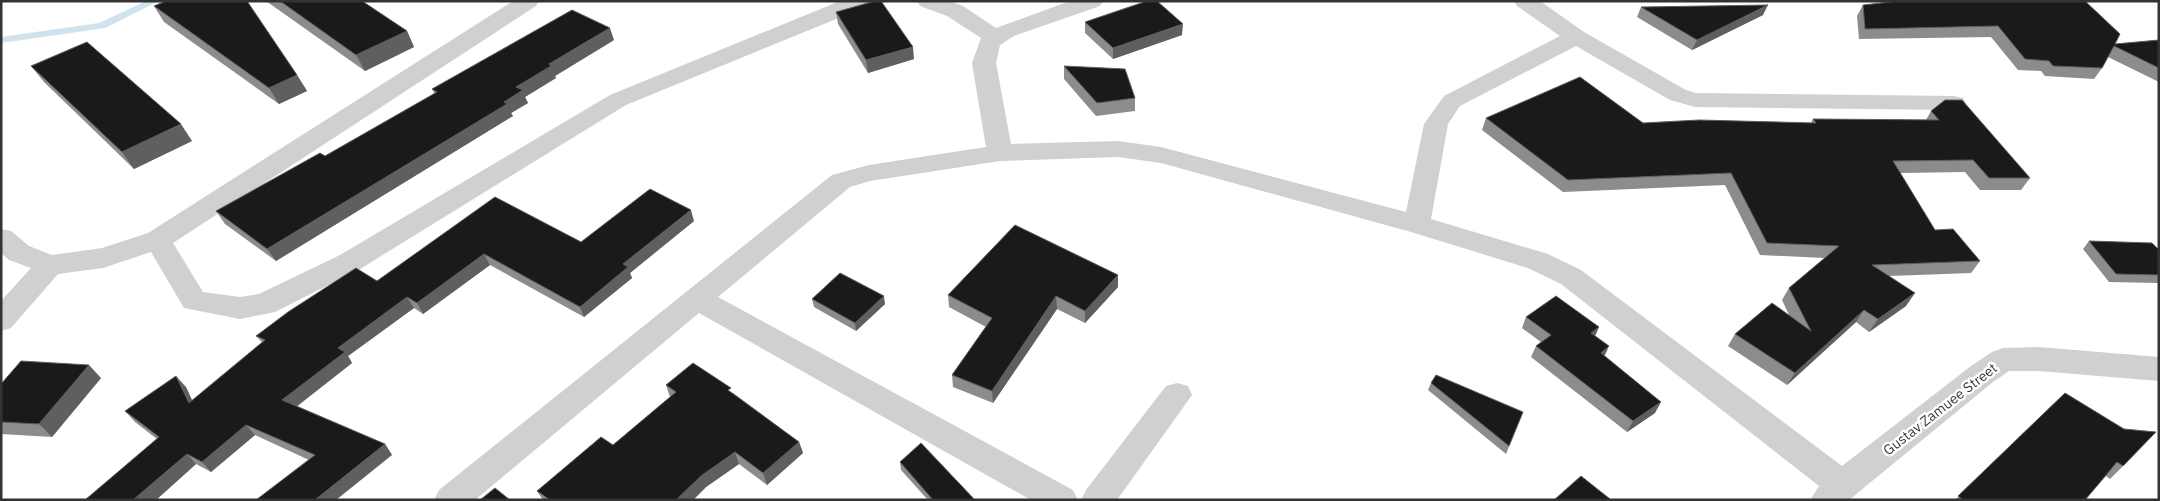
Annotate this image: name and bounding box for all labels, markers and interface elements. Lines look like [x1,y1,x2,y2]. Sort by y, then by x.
street label: Gustav Zamuee Street [1879,359,2001,459]

